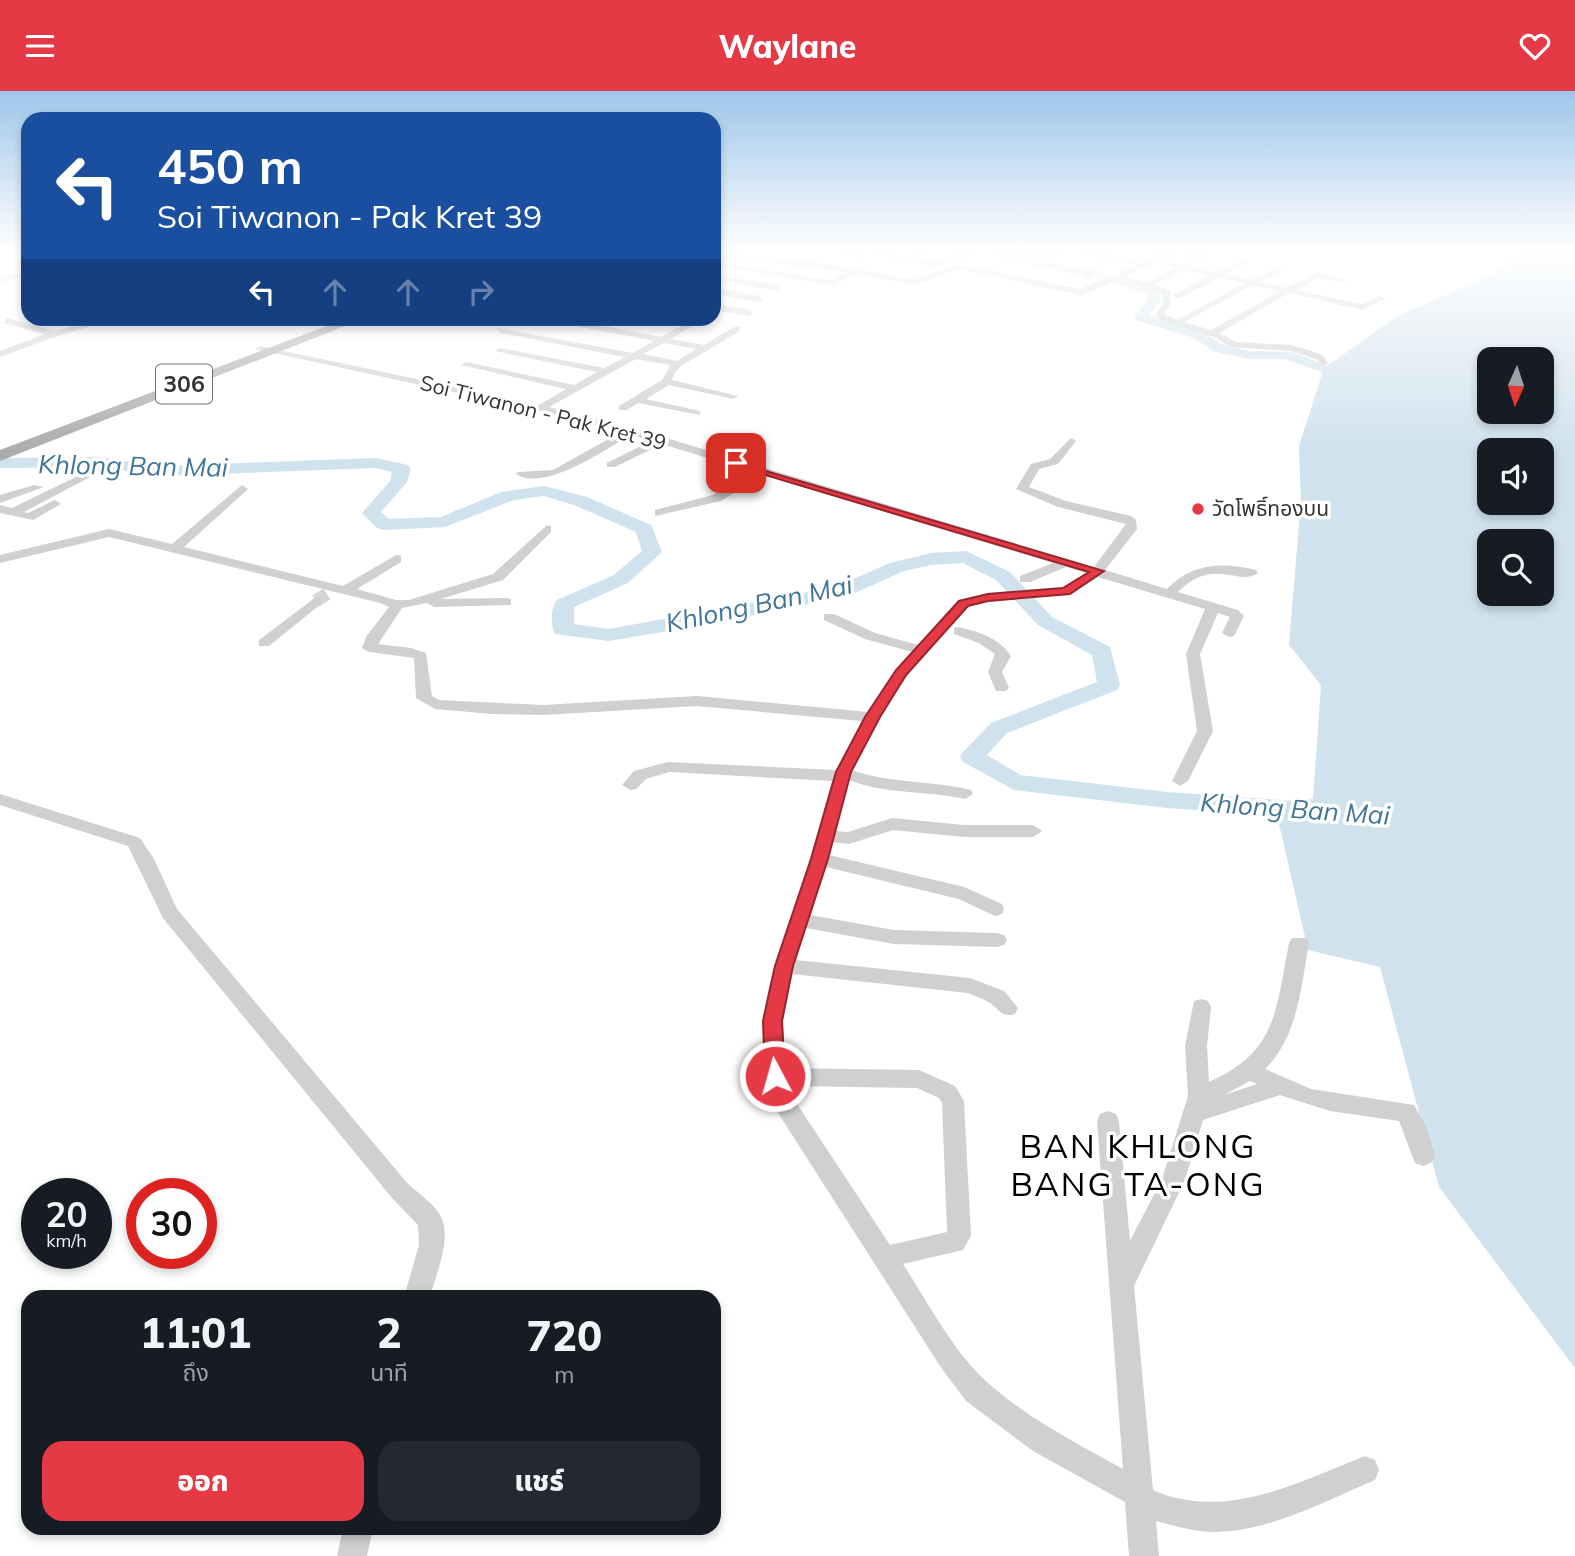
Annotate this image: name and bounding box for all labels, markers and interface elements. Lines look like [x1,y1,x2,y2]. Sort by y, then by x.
text: Waylane [719,26,856,66]
icon: menu [21,27,59,65]
icon: heart [1516,27,1554,65]
text: 450 m [157,135,303,196]
icon: left [42,140,133,231]
text: Soi Tiwanon - Pak Kret 39 [157,196,542,236]
icon: left [243,273,281,311]
icon: ahead [316,273,354,311]
icon: ahead [389,273,427,311]
icon: right [462,273,500,311]
north arrow [1477,347,1554,423]
map controls [1477,347,1554,606]
road number: 306 [156,365,212,403]
street label: Soi Tiwanon - Pak Kret 39 [417,369,669,455]
pin [706,433,766,493]
button: sound [1477,438,1554,515]
icon: arrive [717,444,755,482]
water label: Khlong Ban Mai [38,447,229,484]
place label: วัดโพธิ์ทองบน [1212,495,1329,521]
marker: วัดโพธิ์ทองบน [1190,501,1206,517]
button: search [1477,529,1554,606]
water label: Khlong Ban Mai [663,567,856,639]
water label: Khlong Ban Mai [1199,785,1392,832]
position arrow [738,1039,812,1113]
district label: BAN KHLONG BANG TA-ONG [1010,1125,1266,1204]
speed limit sign: 30 [126,1178,217,1269]
text: 20 [45,1192,88,1236]
text: km/h [46,1229,87,1252]
text: 11:01 [140,1306,252,1359]
text: 2 [376,1306,402,1359]
text: 720 [527,1309,602,1362]
text: ถึง [183,1358,209,1387]
text: นาที [370,1358,408,1387]
text: m [554,1360,574,1389]
button: ออก [42,1441,364,1521]
button: แชร์ [378,1441,700,1521]

